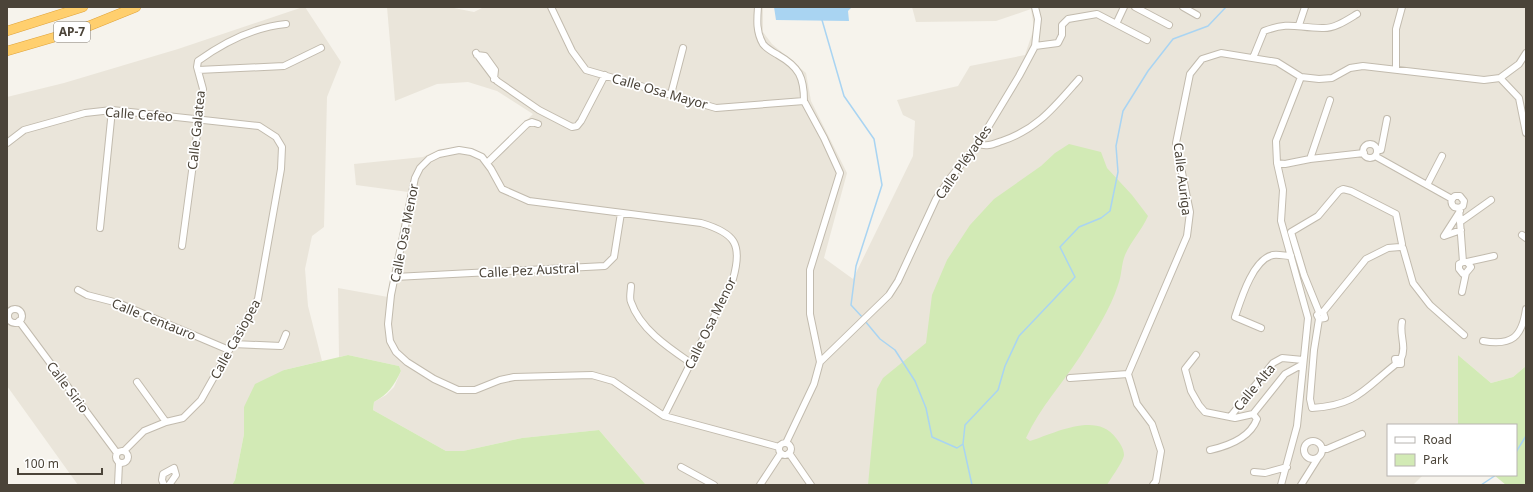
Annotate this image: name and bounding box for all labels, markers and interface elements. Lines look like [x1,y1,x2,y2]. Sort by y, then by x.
road number: AP-7 [54,22,90,42]
street label: Calle Osa Mayor [610,69,711,113]
street label: Calle Galatea [183,89,209,171]
street label: Calle Cefeo [104,103,174,125]
street label: Calle Pléyades [931,121,995,203]
street label: Calle Auriga [1170,142,1196,216]
street label: Calle Osa Menor [386,181,423,284]
street label: Calle Pez Austral [478,258,580,282]
street label: Calle Osa Menor [680,273,740,372]
street label: Calle Centauro [109,294,199,344]
street label: Calle Casiopea [206,296,264,382]
street label: Calle Sirio [43,358,93,416]
street label: Calle Alta [1229,360,1279,414]
legend [1387,424,1517,476]
text: Road [1423,431,1452,448]
scale bar [18,450,102,476]
text: Park [1423,451,1449,468]
text: 100 m [24,455,59,472]

